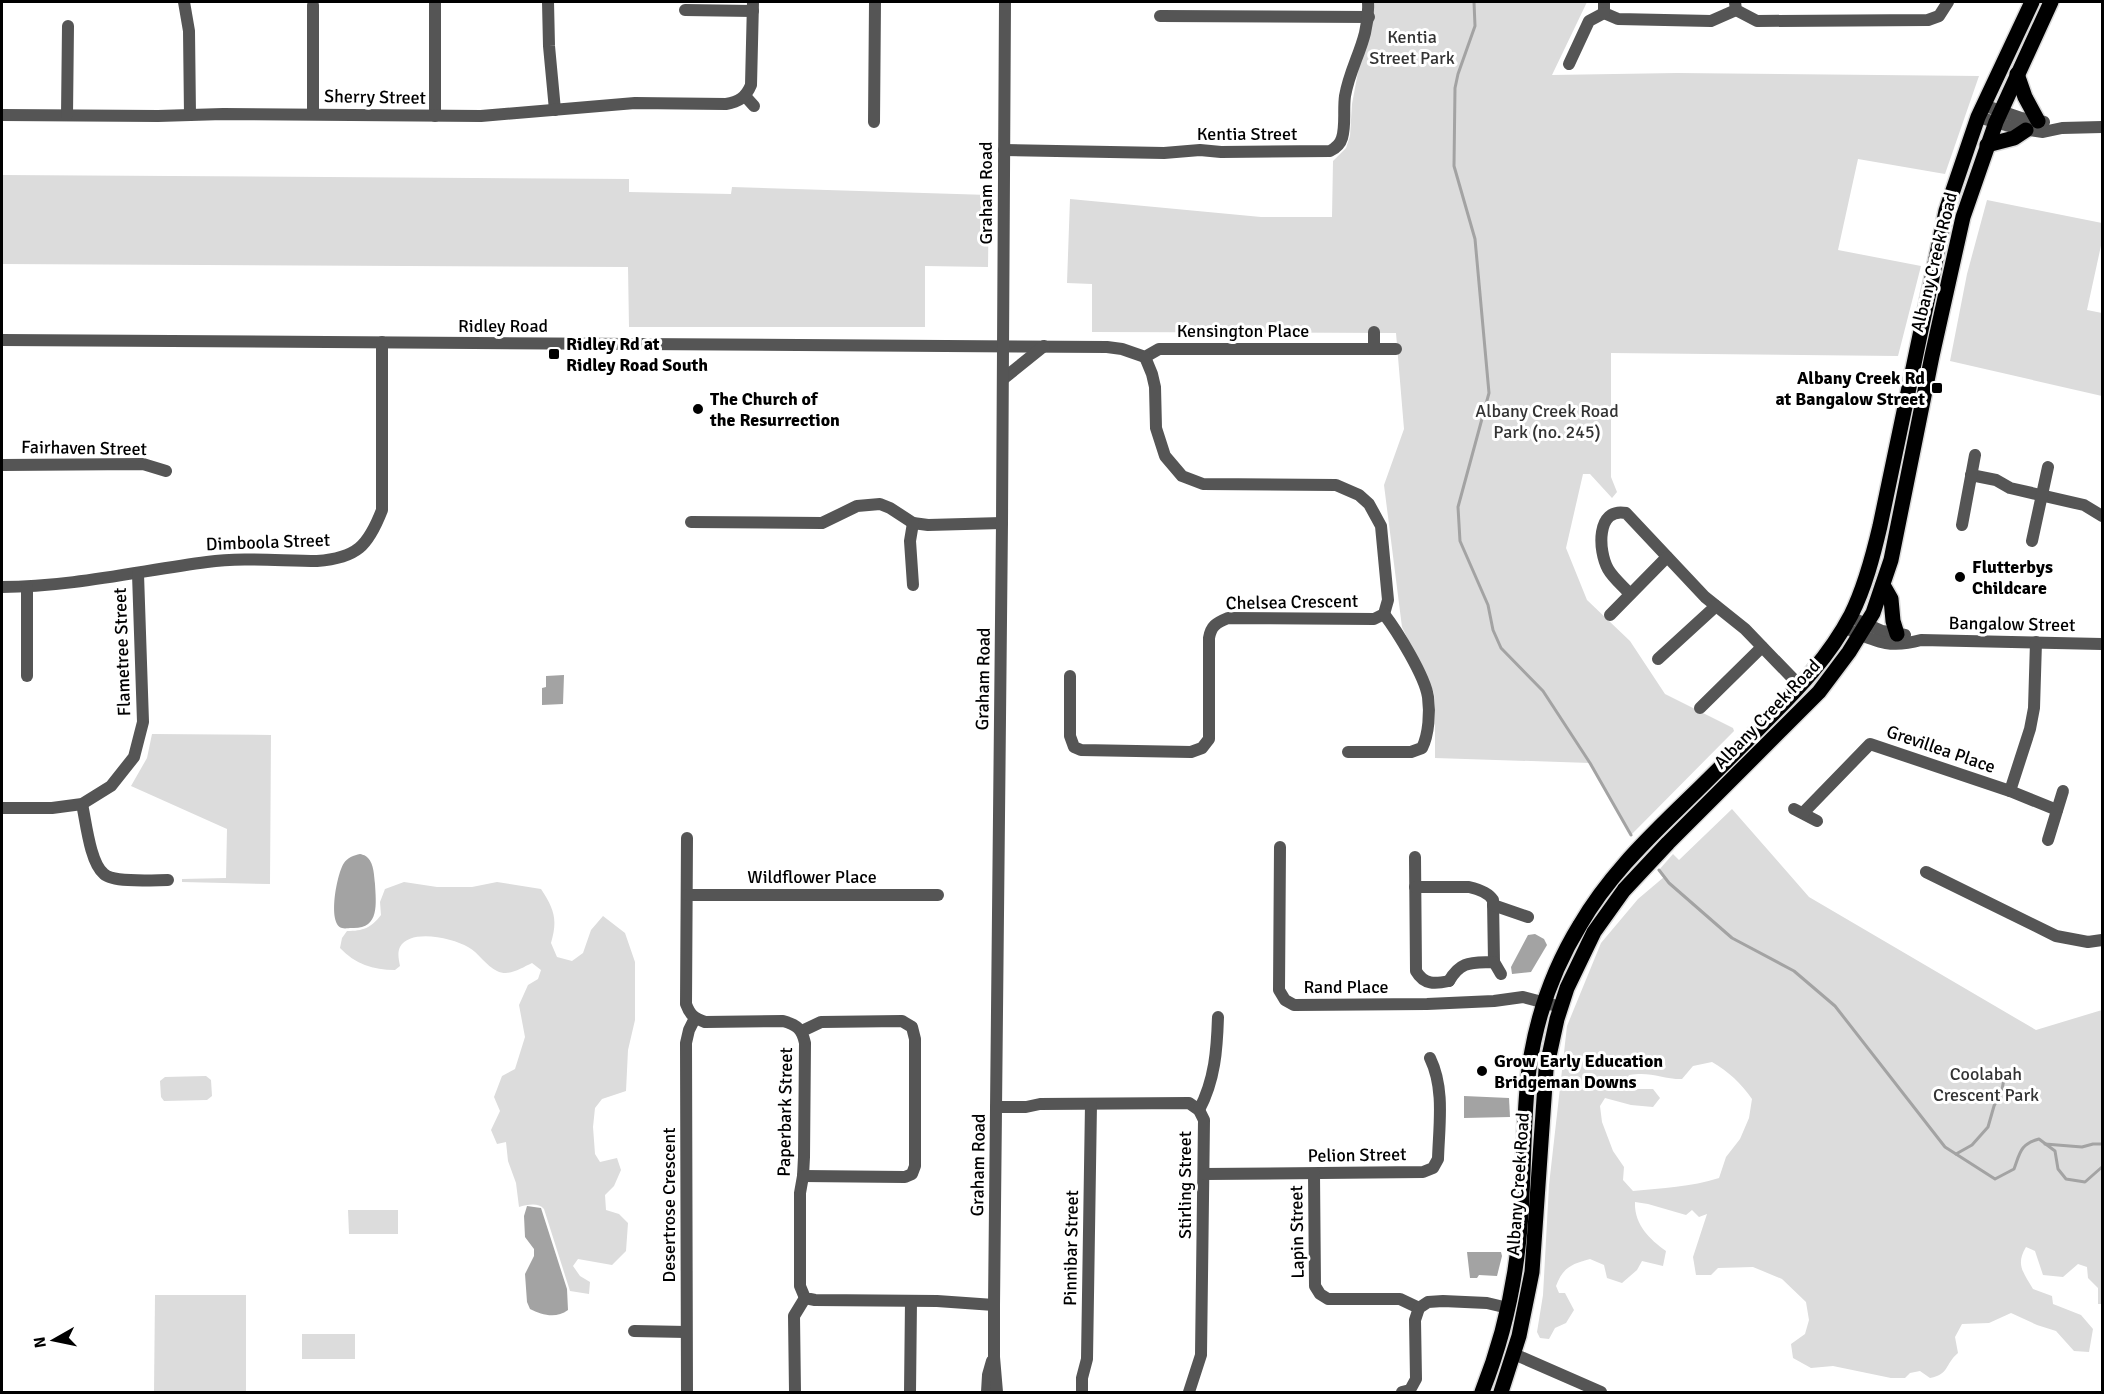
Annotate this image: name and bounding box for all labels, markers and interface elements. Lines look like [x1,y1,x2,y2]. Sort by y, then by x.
park label: Kentia Street Park [1369,26,1455,69]
street label: Sherry Street [324,85,426,109]
street label: Kentia Street [1197,123,1297,145]
street label: Graham Road [975,142,997,244]
street label: Albany Creek Road [1906,190,1962,334]
street label: Ridley Road [458,315,548,337]
street label: Kensington Place [1177,320,1309,342]
place label: Ridley Rd at Ridley Road South [566,333,708,376]
marker: Ridley Rd at Ridley Road South [547,347,561,361]
place label: Albany Creek Rd at Bangalow Street [1776,367,1925,410]
marker: Albany Creek Rd at Bangalow Street [1930,381,1944,395]
place label: The Church of the Resurrection [709,388,840,431]
park label: Albany Creek Road Park (no. 245) [1475,400,1619,443]
marker: The Church of the Resurrection [691,402,705,416]
street label: Fairhaven Street [21,436,147,460]
street label: Dimboola Street [205,529,331,555]
place label: Flutterbys Childcare [1972,556,2053,599]
marker: Flutterbys Childcare [1953,570,1967,584]
street label: Flametree Street [109,587,135,717]
street label: Chelsea Crescent [1226,590,1358,614]
street label: Bangalow Street [1949,612,2075,636]
street label: Graham Road [971,627,995,731]
street label: Albany Creek Road [1709,655,1825,773]
street label: Grevillea Place [1884,720,1998,778]
street label: Wildflower Place [747,866,877,888]
street label: Rand Place [1303,976,1389,998]
street label: Paperbark Street [773,1047,797,1177]
place label: Grow Early Education Bridgeman Downs [1494,1050,1663,1093]
park label: Coolabah Crescent Park [1933,1063,2039,1106]
marker: Grow Early Education Bridgeman Downs [1475,1064,1489,1078]
street label: Albany Creek Road [1502,1112,1534,1256]
street label: Graham Road [966,1113,990,1217]
street label: Desertrose Crescent [658,1128,680,1282]
street label: Stirling Street [1174,1131,1196,1239]
street label: Pelion Street [1307,1143,1407,1167]
street label: Lapin Street [1285,1185,1309,1279]
street label: Pinnibar Street [1059,1190,1083,1306]
north arrow [24,1310,84,1370]
text: N [29,1335,51,1349]

